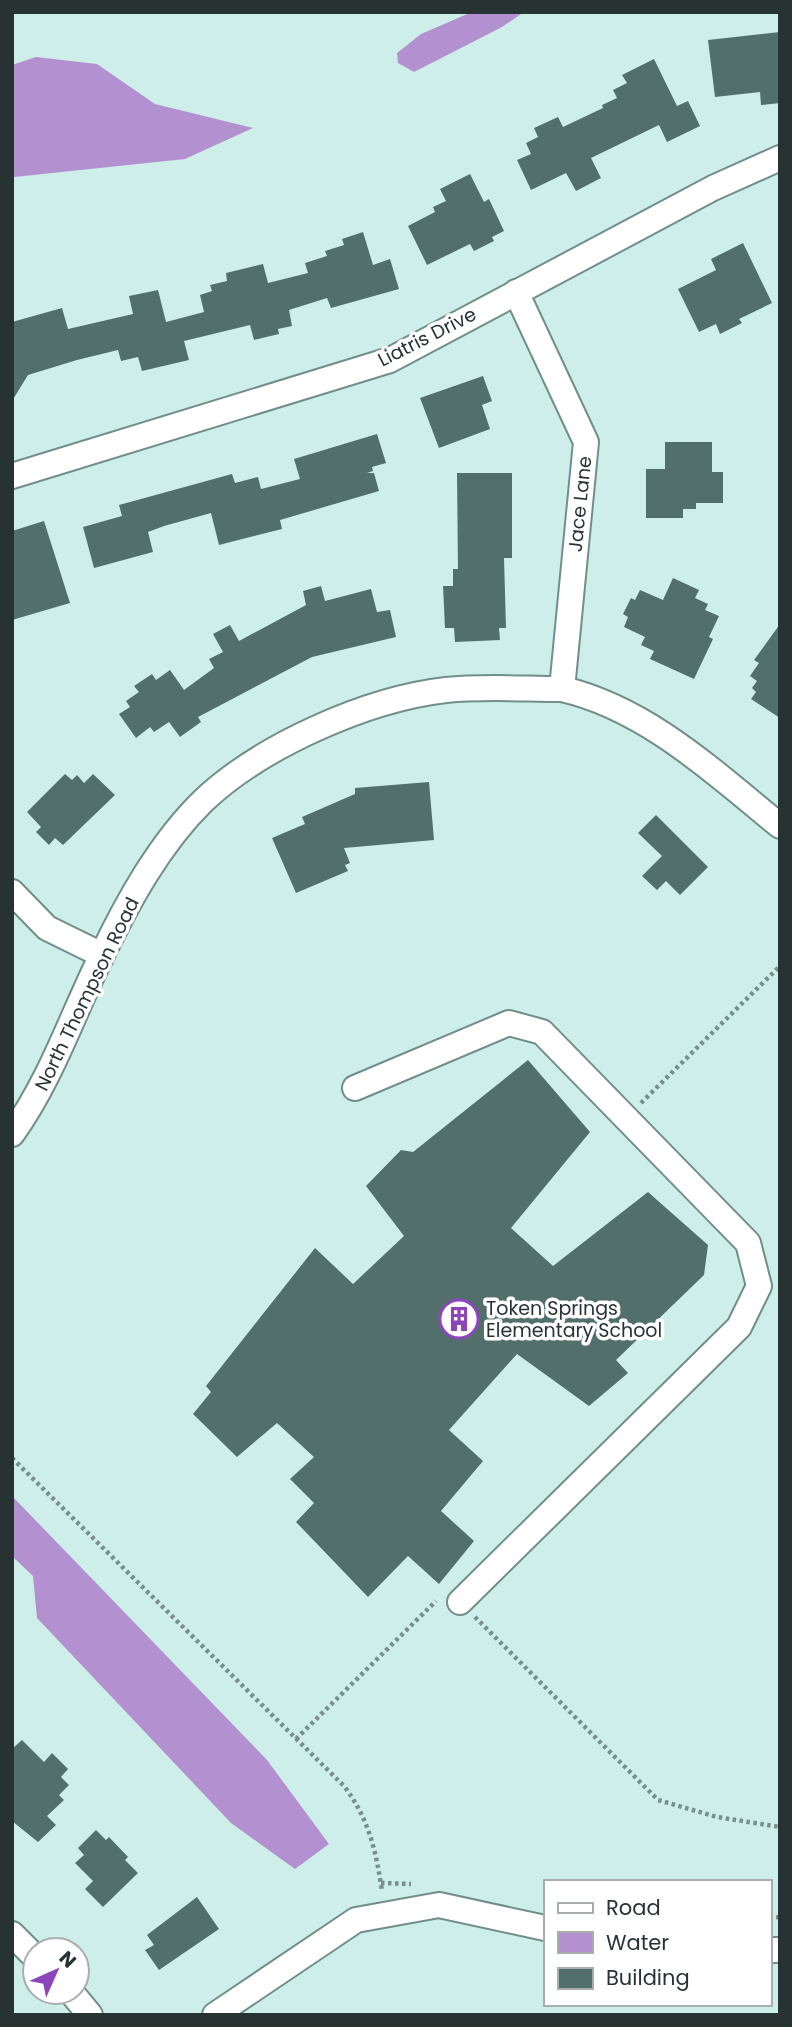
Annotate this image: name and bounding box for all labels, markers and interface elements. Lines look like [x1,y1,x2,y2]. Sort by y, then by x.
street label: Liatris Drive [373,301,481,373]
street label: Jace Lane [562,455,598,553]
street label: North Thompson Road [28,893,146,1095]
place label: Token Springs Elementary School [486,1295,662,1344]
building icon: Token Springs Elementary School [438,1298,480,1340]
legend [544,1880,771,2006]
text: Road [606,1893,661,1922]
text: Water [606,1928,669,1957]
north arrow [21,1936,91,2006]
text: N [53,1945,82,1974]
text: Building [606,1963,690,1992]

